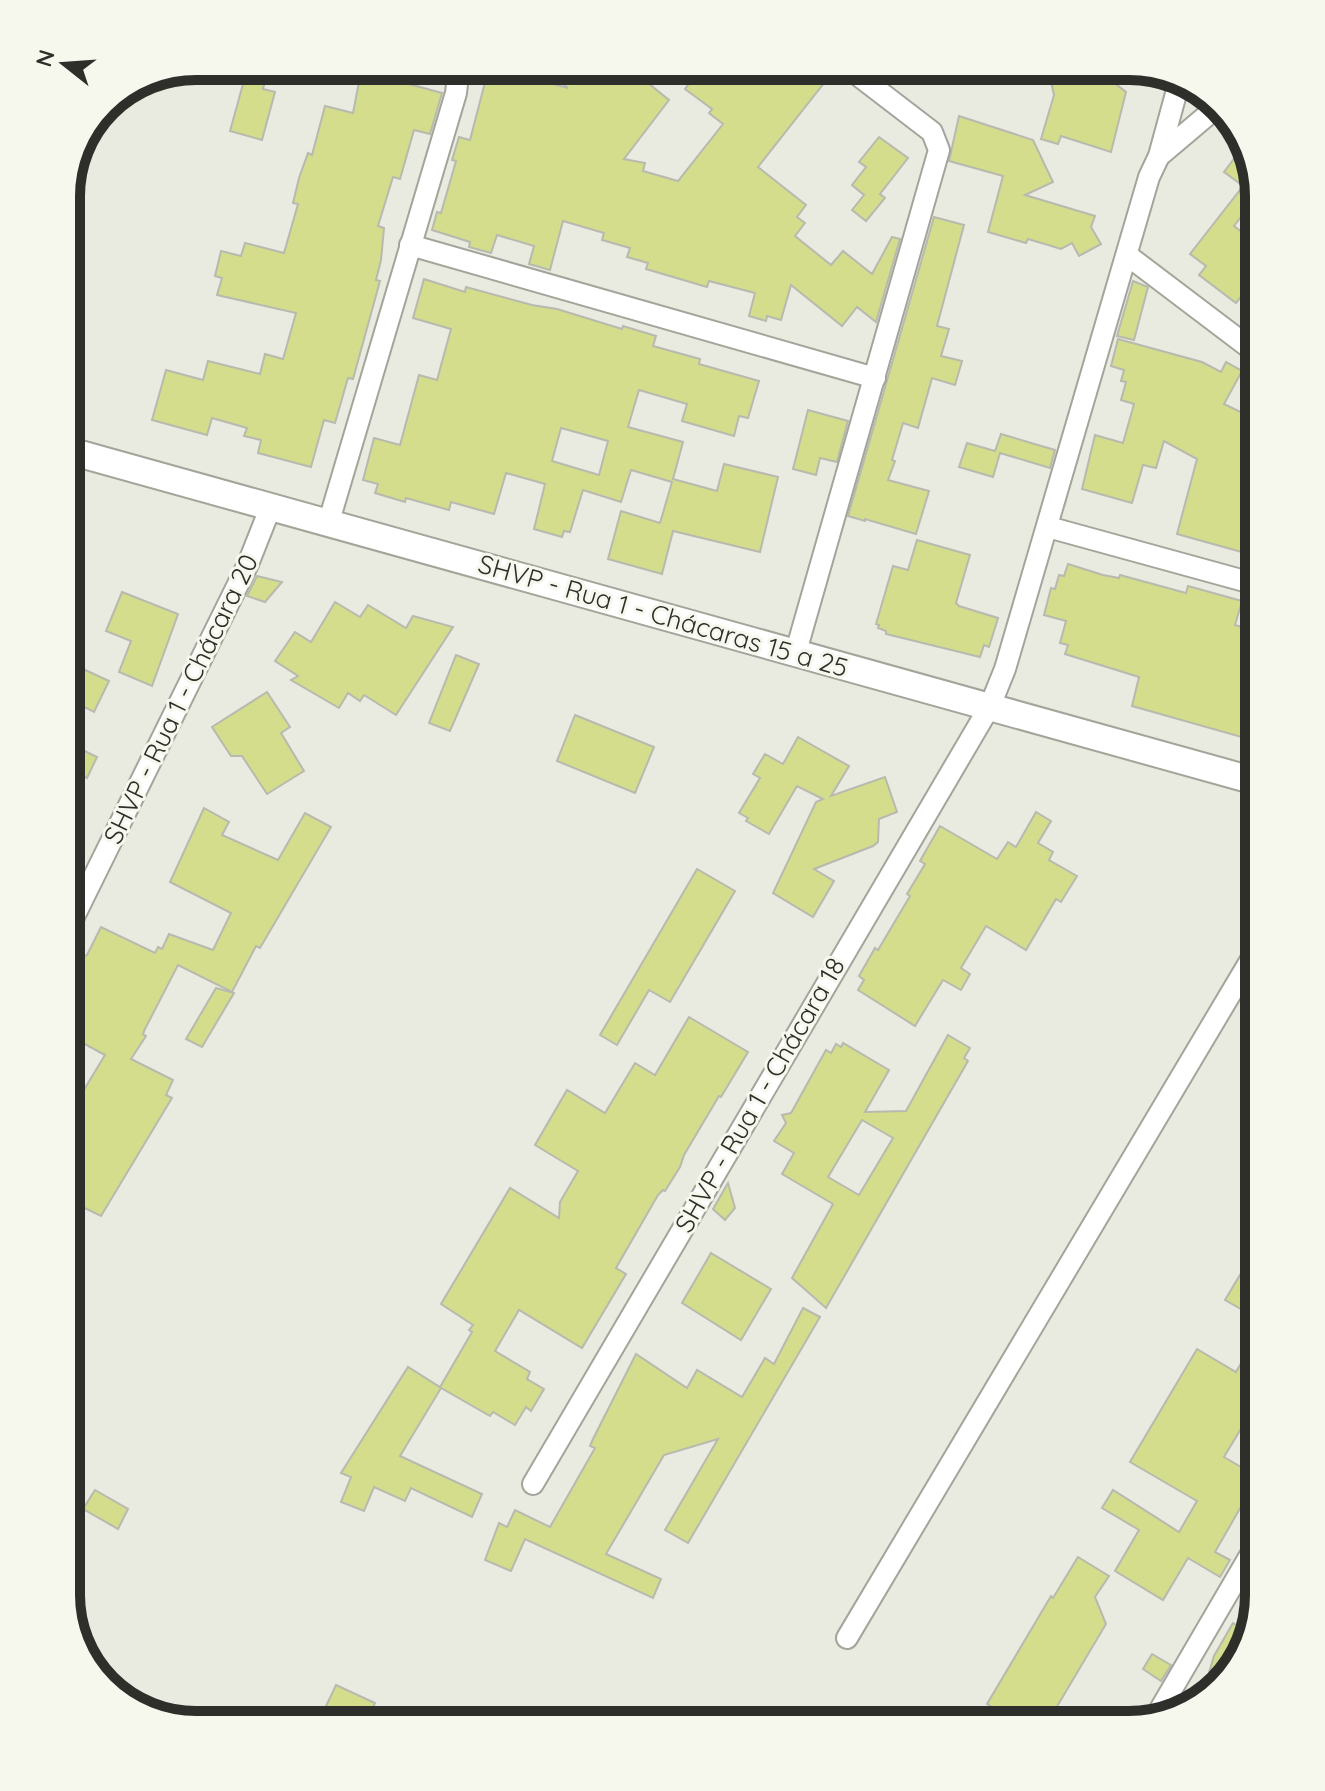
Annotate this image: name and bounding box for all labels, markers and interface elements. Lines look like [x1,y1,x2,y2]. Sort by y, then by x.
north arrow [24,24,104,104]
text: N [29,46,61,70]
street label: SHVP - Rua 1 - Chácaras 15 a 25 [475,547,852,684]
street label: SHVP - Rua 1 - Chácara 20 [96,548,265,849]
street label: SHVP - Rua 1 - Chácara 18 [667,951,852,1238]

